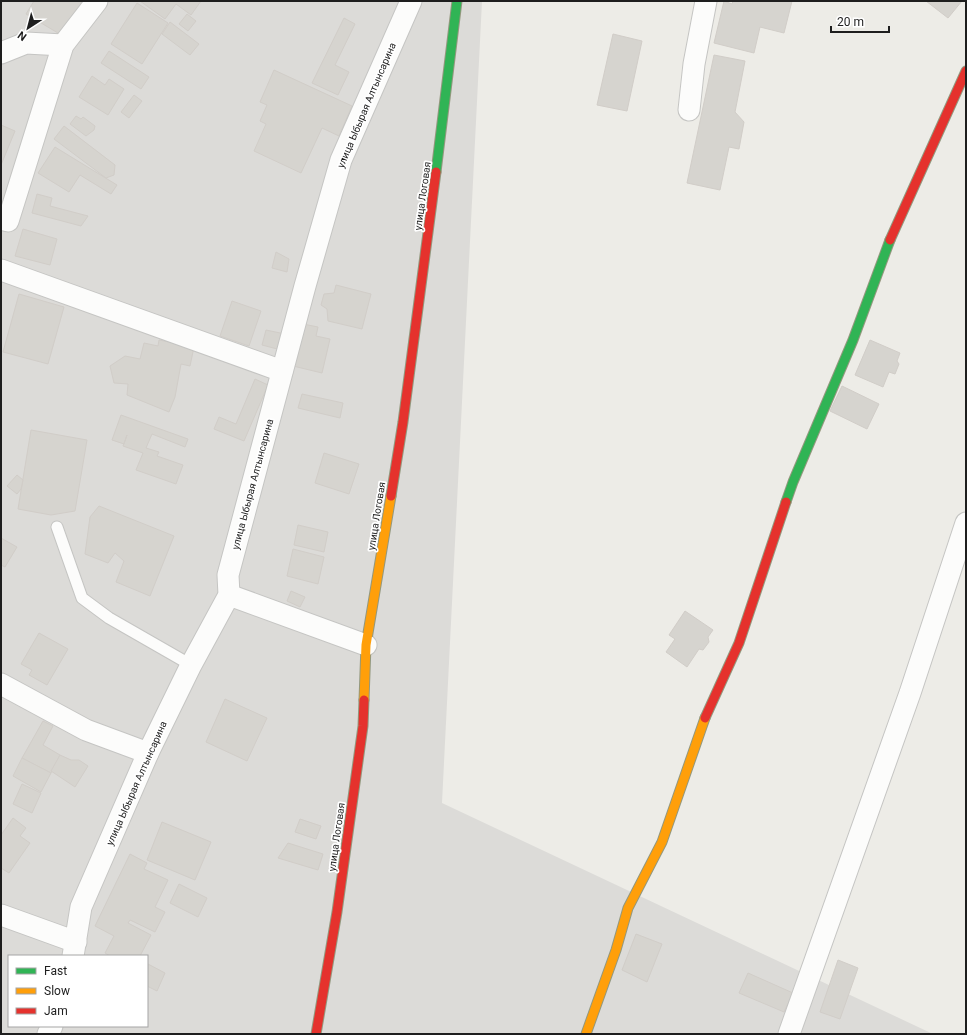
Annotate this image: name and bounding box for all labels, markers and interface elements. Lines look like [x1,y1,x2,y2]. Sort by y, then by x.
north arrow [8,8,48,48]
scale bar [831,8,889,34]
text: 20 m [837,15,864,29]
text: N [15,28,29,43]
street label: улица Ыбырая Алтынсарина [335,41,398,169]
street label: улица Логовая [412,161,433,231]
street label: улица Ыбырая Алтынсарина [230,418,275,551]
street label: улица Логовая [366,481,387,551]
street label: улица Ыбырая Алтынсарина [104,719,169,847]
street label: улица Логовая [326,802,347,872]
legend [8,955,148,1027]
text: Fast [44,964,67,978]
text: Slow [44,984,70,998]
text: Jam [44,1004,68,1018]

